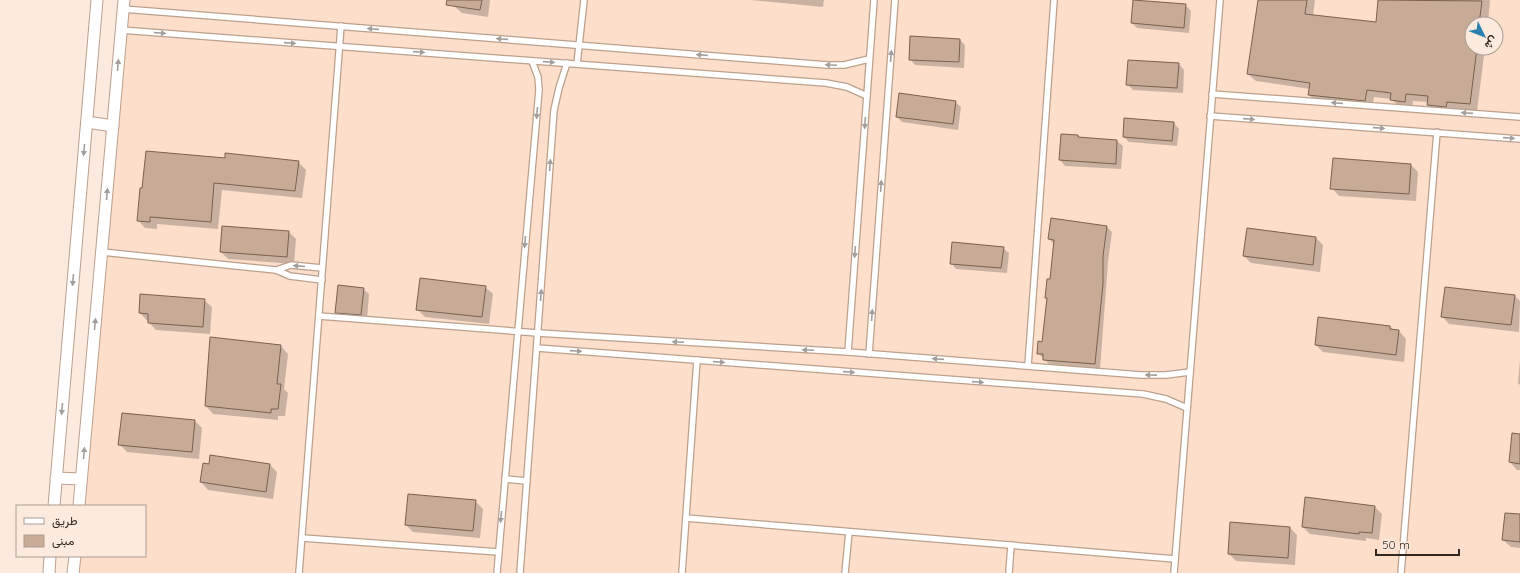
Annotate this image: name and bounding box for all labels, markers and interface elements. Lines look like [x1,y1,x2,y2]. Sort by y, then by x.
north arrow [1464,16,1504,56]
one-way arrow [367,25,379,32]
one-way arrow [154,30,166,37]
text: ش [1482,33,1501,52]
one-way arrow [496,35,508,42]
one-way arrow [284,39,296,46]
one-way arrow [413,49,425,56]
one-way arrow [888,50,895,62]
one-way arrow [696,51,708,58]
one-way arrow [115,59,121,71]
one-way arrow [543,59,555,66]
one-way arrow [825,61,837,68]
one-way arrow [1331,100,1344,107]
one-way arrow [533,107,540,119]
one-way arrow [1461,109,1473,116]
one-way arrow [1243,115,1255,122]
one-way arrow [861,117,868,129]
one-way arrow [1373,125,1385,132]
one-way arrow [1503,134,1515,141]
one-way arrow [81,144,88,156]
one-way arrow [547,159,554,171]
one-way arrow [878,180,885,192]
one-way arrow [103,188,110,200]
one-way arrow [522,236,529,248]
one-way arrow [852,246,859,258]
one-way arrow [293,262,305,269]
one-way arrow [70,274,77,286]
one-way arrow [537,288,544,301]
one-way arrow [868,309,875,321]
one-way arrow [92,318,99,330]
one-way arrow [671,339,684,345]
one-way arrow [802,346,814,353]
one-way arrow [570,348,582,355]
one-way arrow [932,356,944,363]
one-way arrow [713,359,725,366]
one-way arrow [843,369,855,375]
one-way arrow [1144,372,1157,378]
one-way arrow [972,378,984,385]
one-way arrow [59,403,66,416]
one-way arrow [80,447,87,459]
legend [16,505,146,557]
one-way arrow [498,511,505,523]
text: طريق [52,513,78,529]
scale bar [1376,531,1459,557]
text: مبنى [52,533,74,549]
text: 50 m [1382,537,1410,552]

